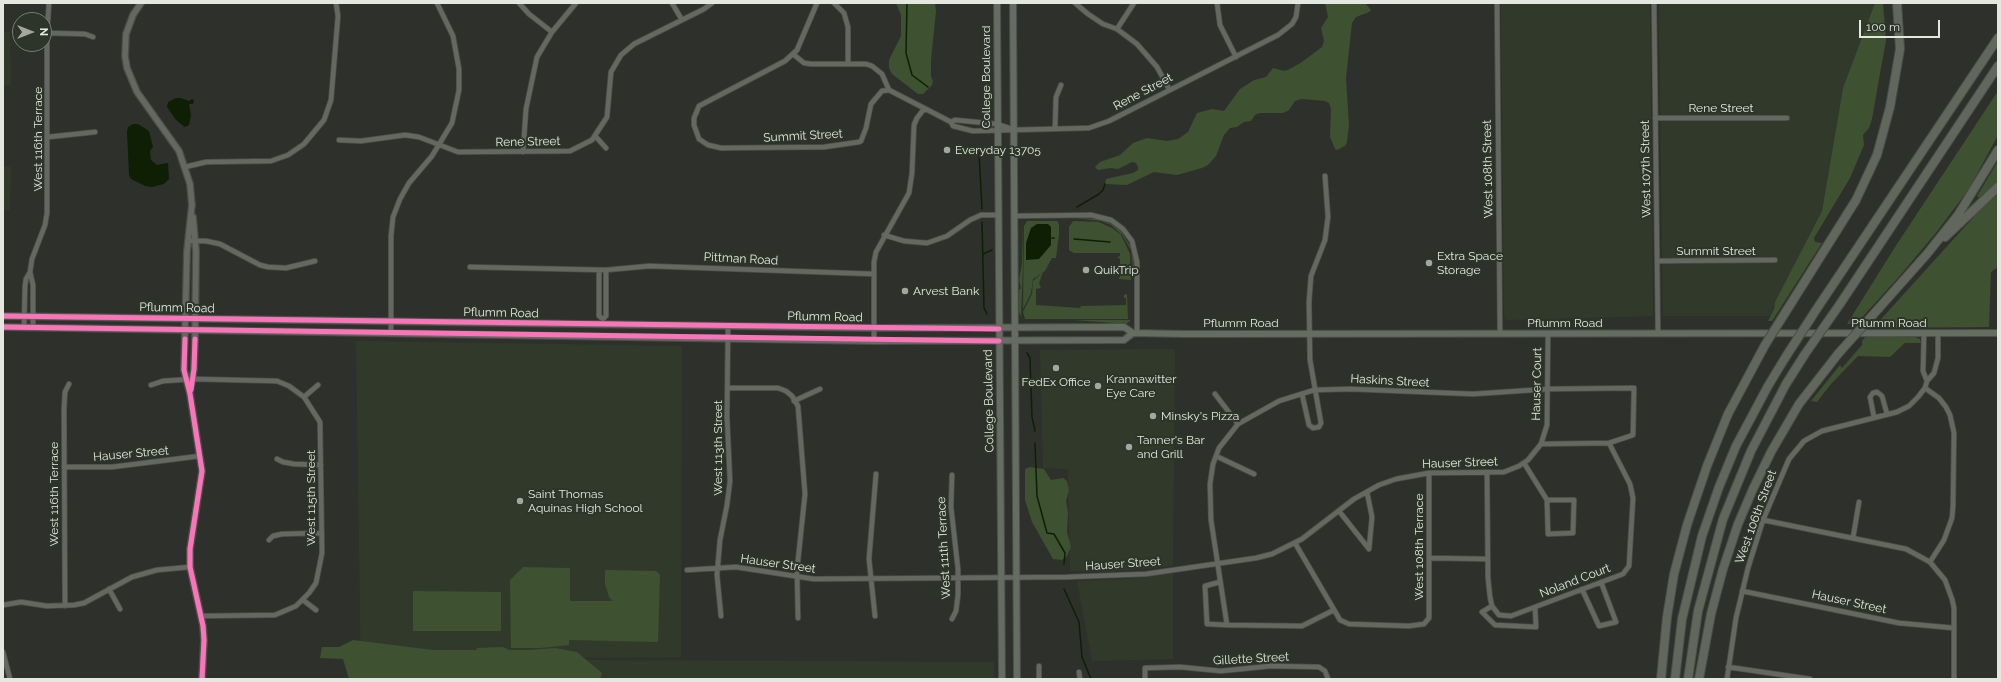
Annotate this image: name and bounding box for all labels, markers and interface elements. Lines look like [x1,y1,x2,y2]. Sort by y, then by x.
north arrow [12,12,52,52]
scale bar [1861,12,1942,38]
text: 100 m [1866,20,1900,34]
street label: College Boulevard [979,25,993,129]
text: N [37,28,50,36]
street label: Rene Street [1111,70,1175,114]
street label: West 116th Terrace [31,87,45,191]
street label: Rene Street [1688,101,1754,115]
street label: West 108th Street [1480,120,1496,218]
street label: West 107th Street [1638,120,1654,218]
street label: Summit Street [763,127,843,145]
street label: Rene Street [495,134,561,150]
place label: Everyday 13705 [955,143,1041,157]
marker: Everyday 13705 [942,145,952,155]
street label: Summit Street [1676,244,1756,258]
place label: Extra Space Storage [1437,249,1503,277]
street label: Pittman Road [703,250,779,268]
marker: Extra Space Storage [1424,258,1434,268]
place label: QuikTrip [1094,263,1139,277]
marker: QuikTrip [1081,265,1091,275]
place label: Arvest Bank [913,284,979,298]
marker: Arvest Bank [900,286,910,296]
street label: Pflumm Road [139,300,215,316]
street label: Pflumm Road [463,305,539,321]
street label: Pflumm Road [787,309,863,325]
street label: Pflumm Road [1203,316,1279,330]
street label: Pflumm Road [1527,316,1603,330]
street label: Pflumm Road [1851,316,1927,330]
street label: Hauser Court [1529,347,1545,421]
street label: College Boulevard [981,349,997,453]
marker: FedEx Office [1051,363,1061,373]
place label: Krannawitter Eye Care [1106,372,1176,400]
street label: Haskins Street [1350,372,1430,390]
place label: FedEx Office [1022,375,1090,389]
marker: Krannawitter Eye Care [1093,381,1103,391]
street label: West 113th Street [711,400,725,496]
place label: Minsky's Pizza [1161,409,1239,423]
marker: Minsky's Pizza [1148,411,1158,421]
place label: Tanner's Bar and Grill [1137,433,1205,461]
street label: West 116th Terrace [47,442,61,546]
marker: Tanner's Bar and Grill [1124,442,1134,452]
street label: Hauser Street [93,444,169,464]
street label: West 115th Street [304,450,318,546]
street label: Hauser Street [1422,454,1498,472]
street label: West 106th Street [1732,468,1780,566]
place label: Saint Thomas Aquinas High School [528,487,643,515]
street label: West 108th Terrace [1412,494,1426,600]
marker: Saint Thomas Aquinas High School [515,496,525,506]
street label: West 111th Terrace [934,496,954,600]
street label: Hauser Street [739,552,817,576]
street label: Hauser Street [1085,554,1161,574]
street label: Noland Court [1538,561,1612,601]
street label: Hauser Street [1810,587,1888,617]
street label: Gillette Street [1213,650,1289,668]

